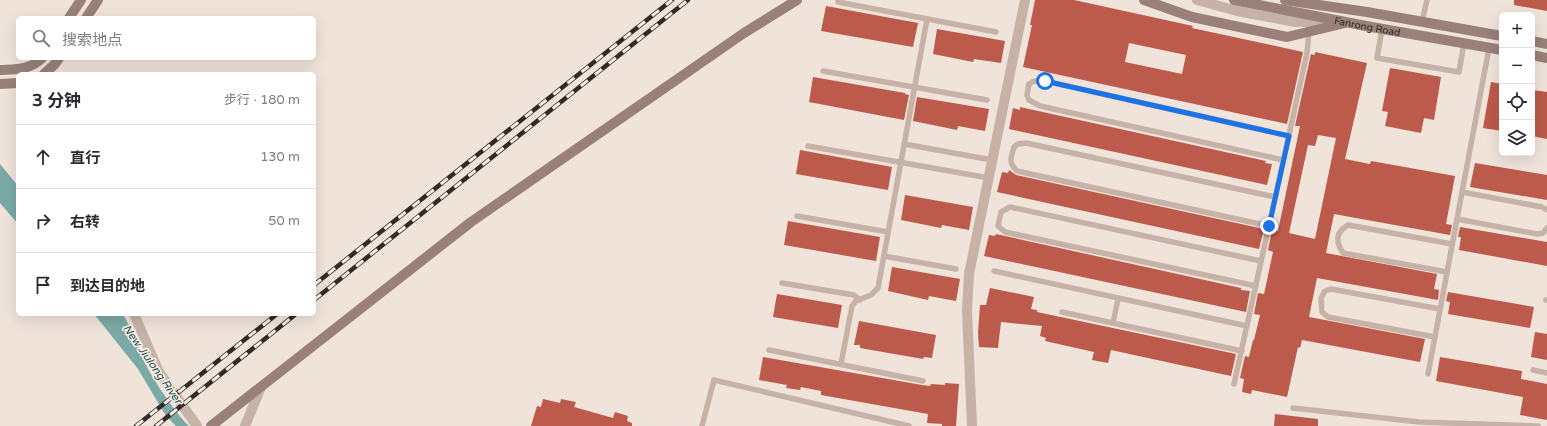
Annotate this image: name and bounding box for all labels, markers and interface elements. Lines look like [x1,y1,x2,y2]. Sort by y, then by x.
map controls [1499,12,1535,156]
button: + [1499,12,1535,48]
street label: Fanrong Road [1333,15,1401,39]
search box [16,16,316,60]
icon: search [30,27,52,49]
text: 搜索地点 [62,31,122,49]
button: − [1499,48,1535,84]
route start [1036,72,1054,90]
button: locate [1499,84,1535,120]
text: 3 分钟 [32,90,81,111]
text: 步行 · 180 m [224,92,300,108]
button: layers [1499,120,1535,156]
icon: ahead [32,146,54,168]
text: 直行 [70,149,100,167]
text: 130 m [260,149,300,165]
icon: right [32,210,54,232]
text: 右转 [70,213,100,231]
text: 50 m [268,213,300,229]
route end [1260,217,1278,235]
icon: arrive [32,274,54,296]
text: 到达目的地 [70,277,145,295]
water label: New Jiulong River [120,322,186,408]

